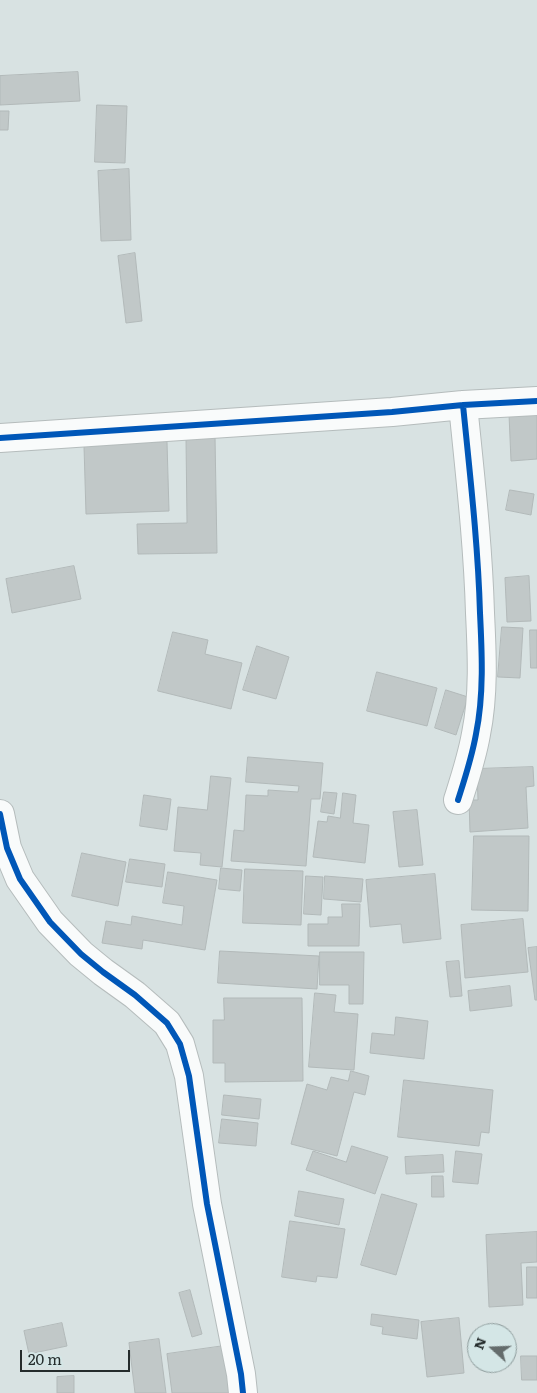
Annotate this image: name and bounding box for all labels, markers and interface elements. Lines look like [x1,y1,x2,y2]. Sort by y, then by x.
north arrow [467,1323,517,1373]
text: N [467,1334,490,1352]
scale bar [22,1340,132,1372]
text: 20 m [28,1347,62,1370]

